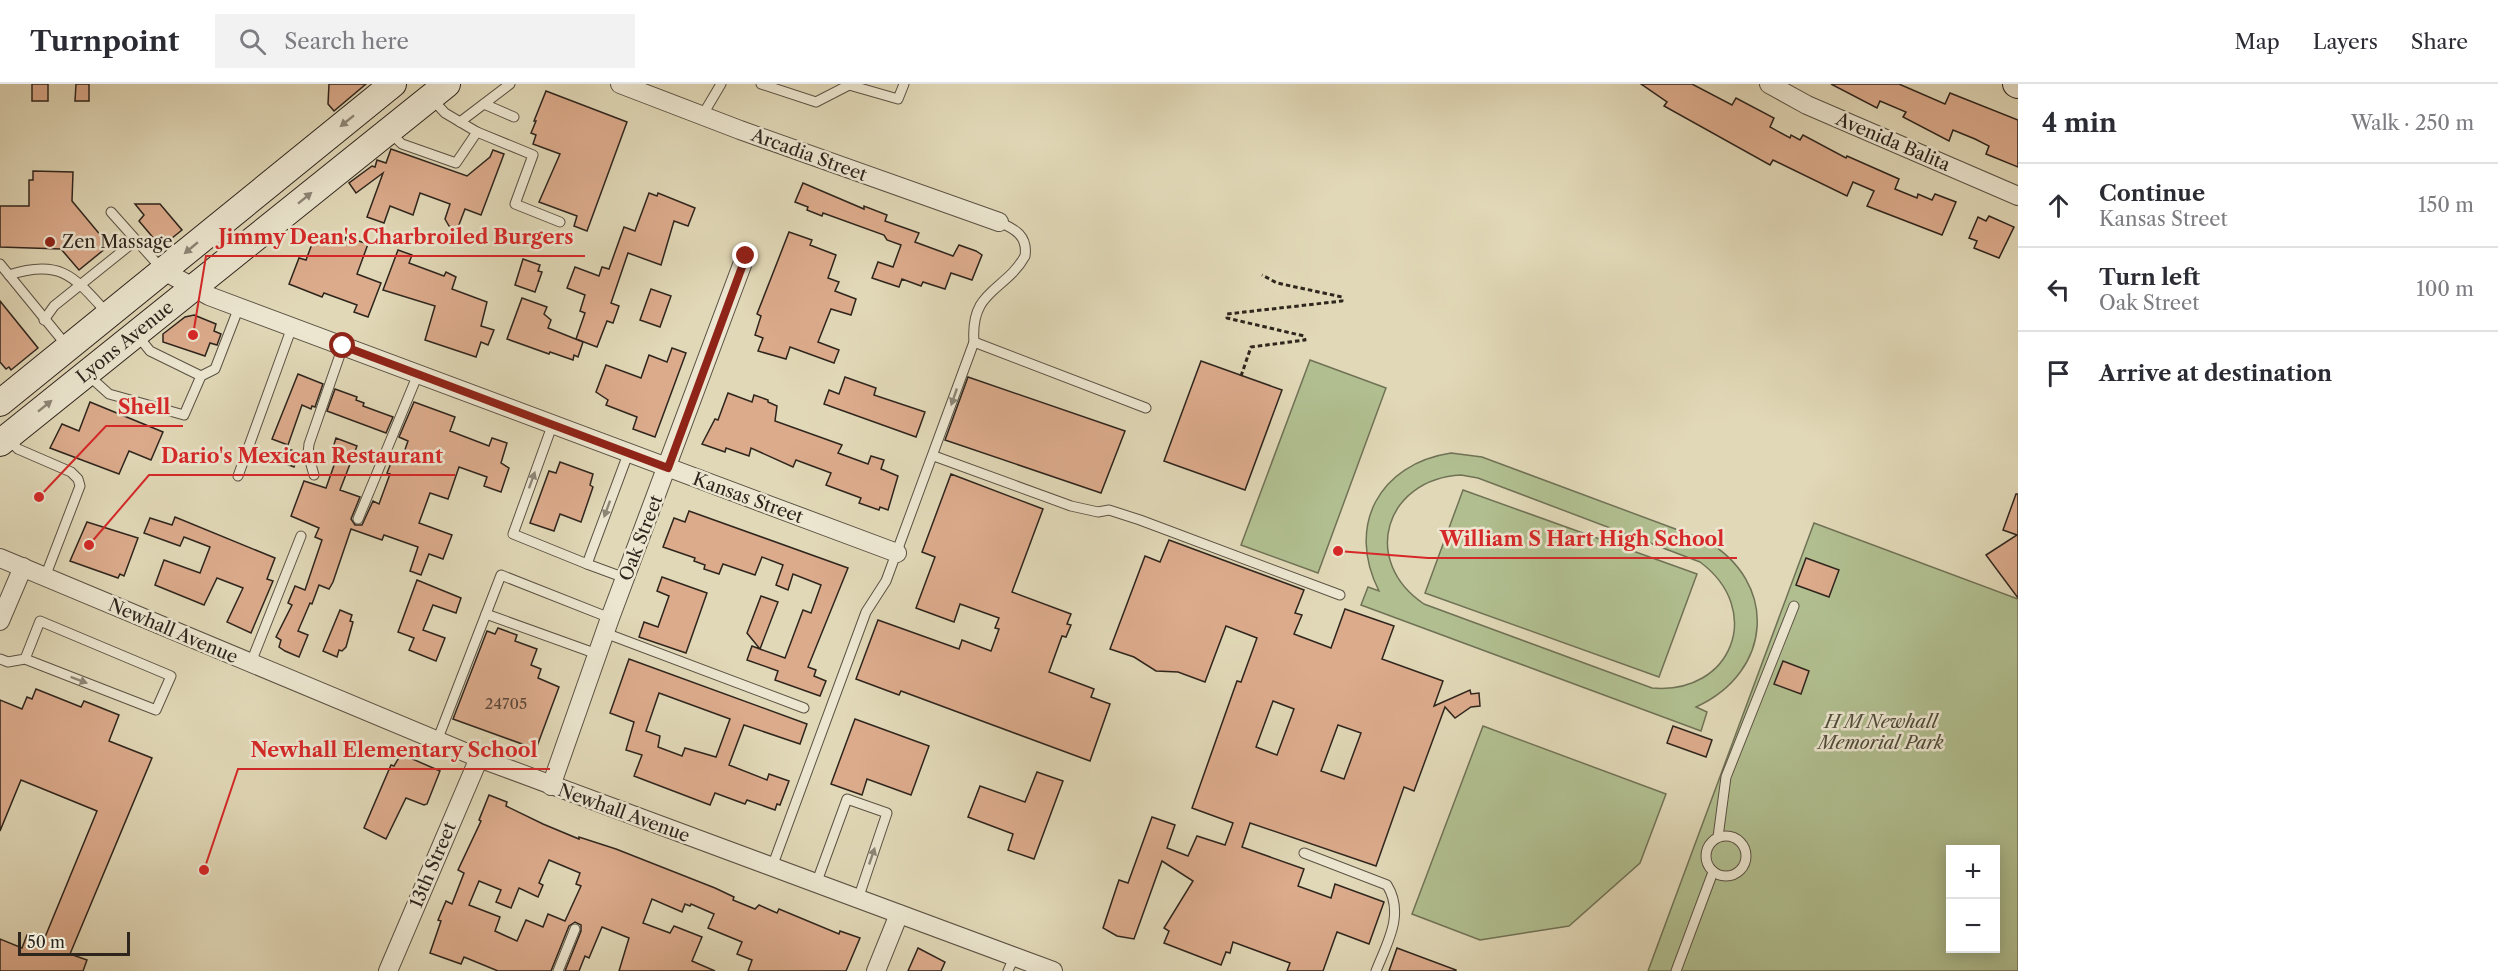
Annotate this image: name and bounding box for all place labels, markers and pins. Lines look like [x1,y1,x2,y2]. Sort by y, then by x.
callout: Jimmy Dean's Charbroiled Burgers [206,218,585,256]
place label: Zen Massage [62,231,173,253]
marker: Zen Massage [43,235,57,249]
callout: Shell [106,388,183,426]
callout: Dario's Mexican Restaurant [149,437,455,475]
callout: William S Hart High School [1428,520,1737,558]
callout: Newhall Elementary School [238,731,550,769]

